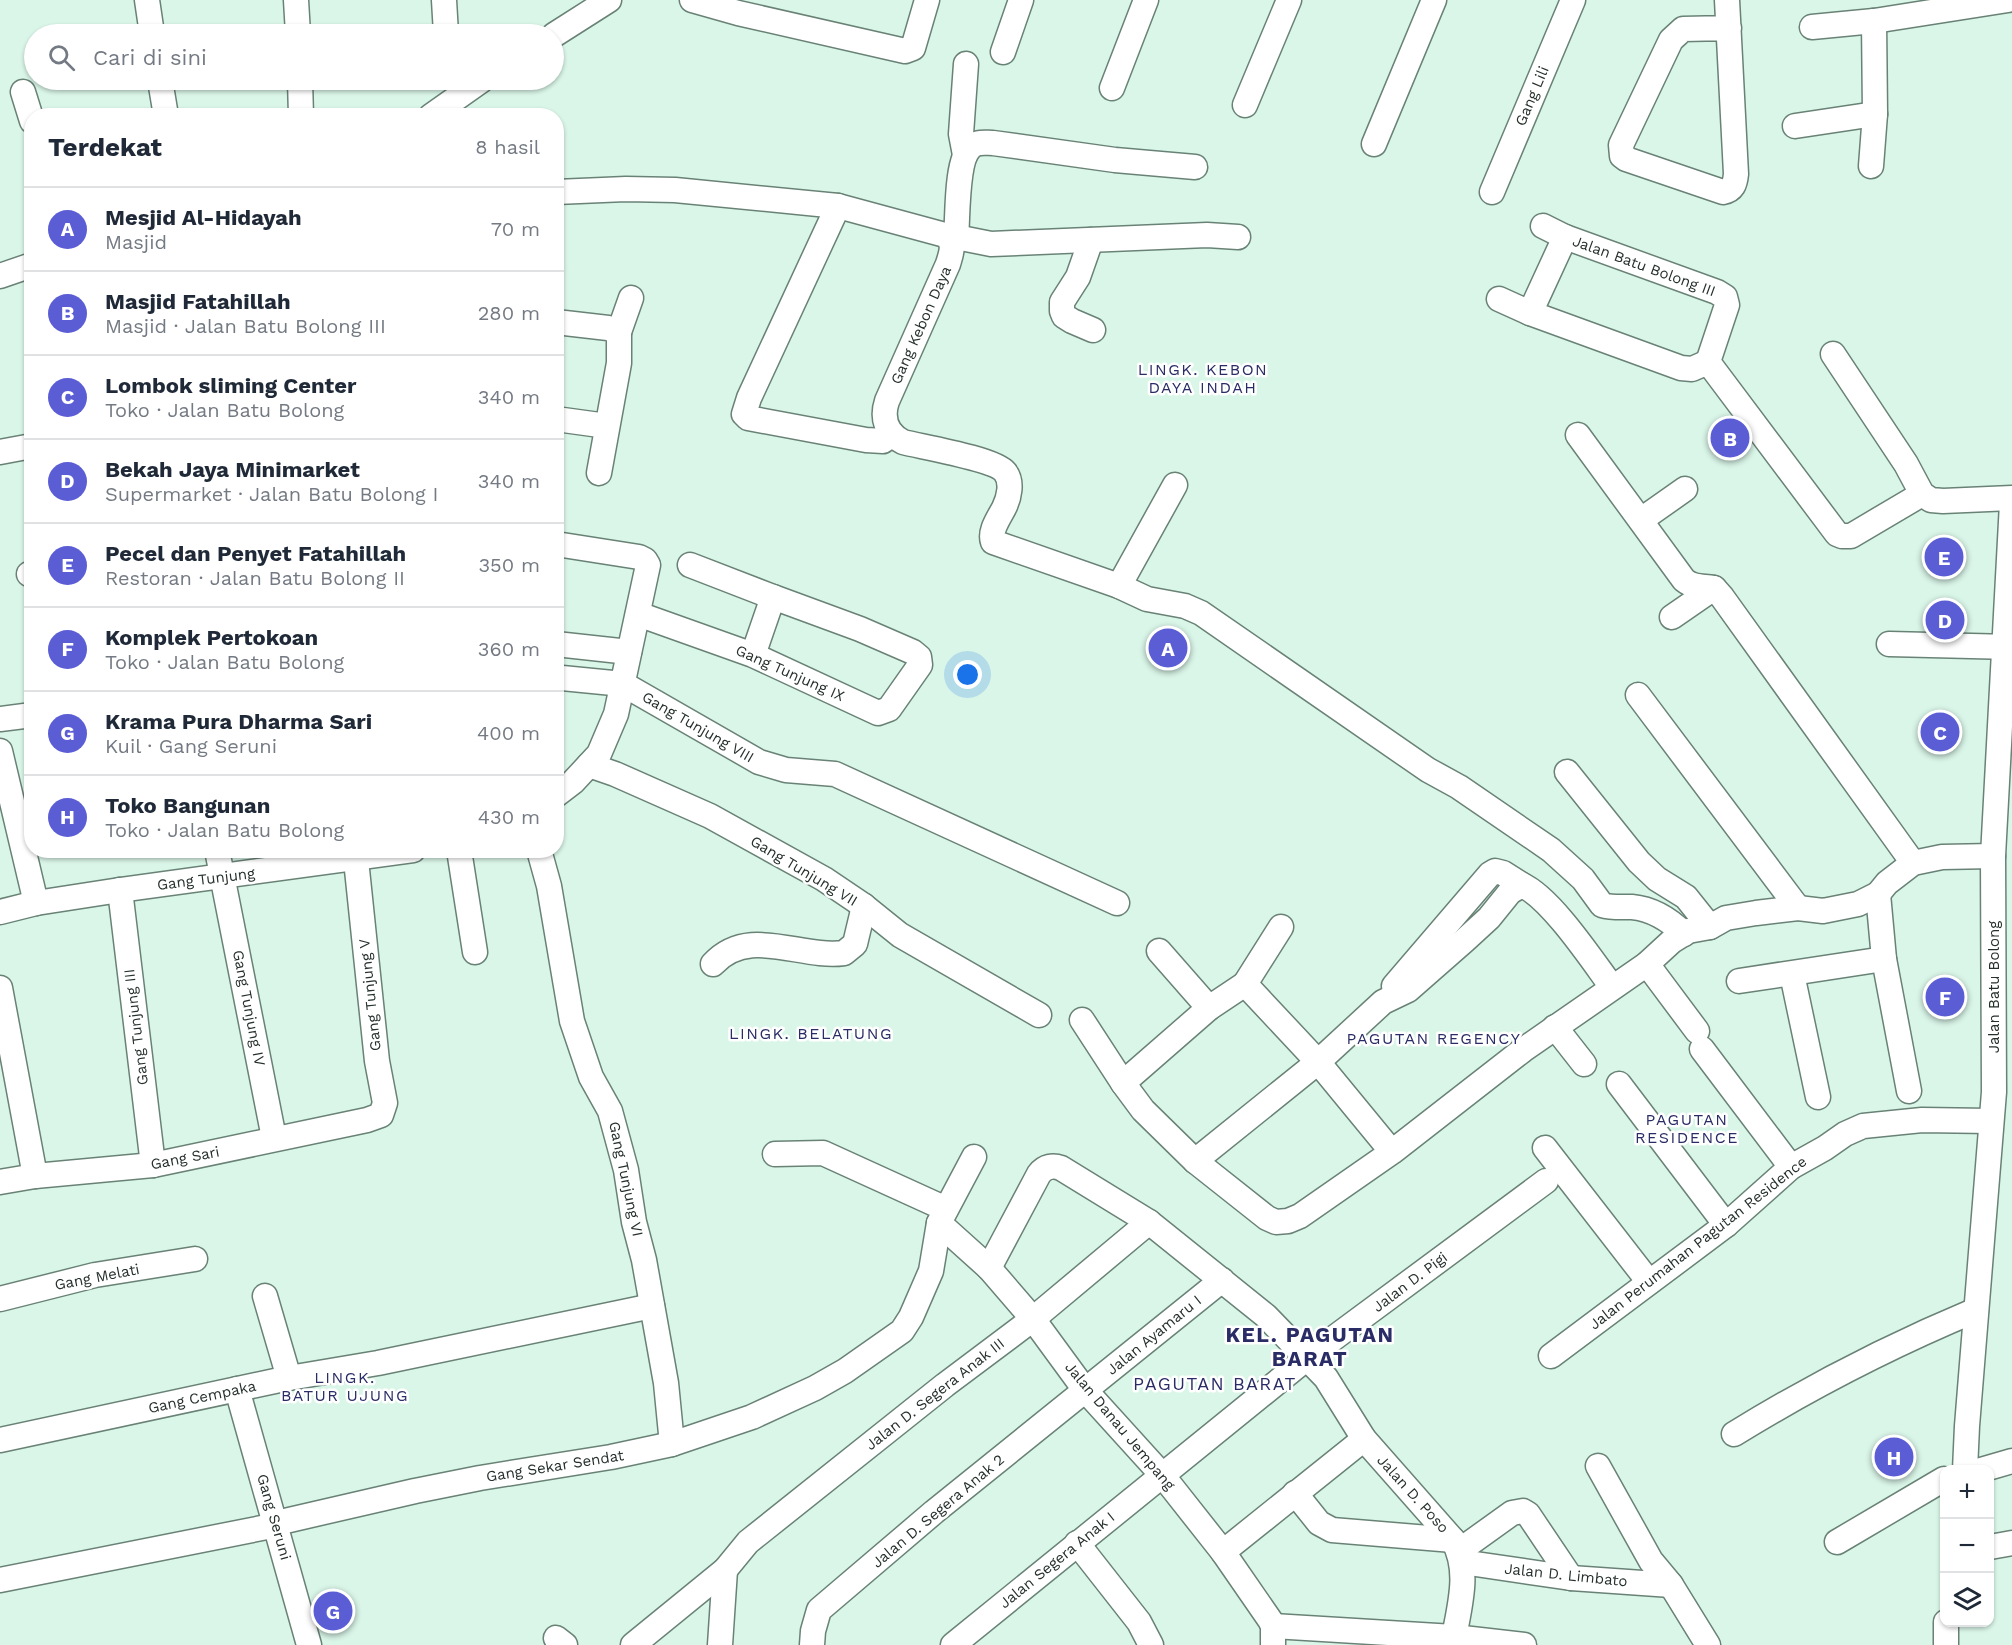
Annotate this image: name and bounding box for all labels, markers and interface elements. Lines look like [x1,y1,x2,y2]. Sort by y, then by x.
search box [24,24,564,90]
icon: search [45,41,78,74]
text: Cari di sini [93,45,207,70]
street label: Gang Lili [1511,63,1553,129]
text: Terdekat [48,132,162,162]
text: 8 hasil [475,135,540,159]
text: Mesjid Al-Hidayah [105,205,302,230]
text: A [61,217,74,241]
text: 70 m [491,217,540,241]
text: Masjid [105,230,167,254]
street label: Jalan Batu Bolong III [1570,232,1718,300]
street label: Gang Kebon Daya [887,263,955,387]
text: Masjid Fatahillah [105,289,291,314]
text: B [61,301,74,325]
text: 280 m [478,301,540,325]
text: Masjid · Jalan Batu Bolong III [105,314,386,338]
district label: LINGK. KEBON DAYA INDAH [1138,360,1268,397]
text: Lombok sliming Center [105,373,356,398]
text: C [61,385,74,409]
text: 340 m [478,385,540,409]
text: Toko · Jalan Batu Bolong [105,398,344,422]
pin: B [1710,416,1750,460]
text: Bekah Jaya Minimarket [105,457,360,482]
text: D [60,469,75,493]
text: 340 m [478,469,540,493]
text: Supermarket · Jalan Batu Bolong I [105,482,439,506]
pin: E [1924,534,1964,580]
text: Pecel dan Penyet Fatahillah [105,541,406,566]
text: E [61,553,74,577]
text: 350 m [478,553,540,577]
text: Restoran · Jalan Batu Bolong II [105,566,405,590]
pin: D [1926,598,1964,642]
text: Komplek Pertokoan [105,625,318,650]
pin: A [1148,626,1188,670]
text: F [61,637,74,661]
text: 360 m [478,637,540,661]
street label: Gang Tunjung IX [733,641,847,705]
text: Toko · Jalan Batu Bolong [105,650,344,674]
your location [953,660,982,689]
street label: Gang Tunjung VIII [639,688,757,766]
text: Krama Pura Dharma Sari [105,709,372,734]
pin: C [1920,710,1960,754]
text: G [60,721,75,745]
text: 400 m [477,721,540,745]
text: Kuil · Gang Seruni [105,734,277,758]
text: Toko Bangunan [105,793,270,818]
text: H [60,805,75,829]
text: 430 m [478,805,540,829]
text: Toko · Jalan Batu Bolong [105,818,344,842]
street label: Gang Tunjung VII [747,832,861,910]
street label: Gang Tunjung [156,864,256,894]
street label: Jalan Batu Bolong [1985,921,2003,1053]
street label: Gang Tunjung V [355,938,385,1052]
street label: Gang Tunjung IV [229,948,269,1068]
street label: Gang Tunjung III [120,968,152,1086]
pin: F [1926,974,1964,1020]
district label: LINGK. BELATUNG [729,1024,893,1043]
district label: PAGUTAN REGENCY [1347,1029,1521,1048]
district label: PAGUTAN RESIDENCE [1635,1110,1739,1147]
street label: Gang Tunjung VI [605,1120,647,1238]
street label: Gang Sari [149,1143,221,1173]
street label: Jalan Perumahan Pagutan Residence [1586,1153,1810,1333]
street label: Jalan D. Pigi [1369,1248,1451,1316]
street label: Gang Melati [53,1260,141,1294]
street label: Jalan Ayamaru I [1103,1291,1205,1379]
district label: KEL. PAGUTAN BARAT [1226,1322,1394,1371]
street label: Jalan D. Segera Anak III [862,1334,1008,1454]
street label: Jalan Danau Jempang [1061,1358,1179,1494]
district label: LINGK. BATUR UJUNG [281,1368,409,1405]
district label: PAGUTAN BARAT [1133,1373,1297,1394]
street label: Gang Cempaka [146,1377,258,1417]
pin: H [1874,1434,1914,1480]
street label: Gang Sekar Sendat [485,1446,626,1486]
street label: Jalan D. Segera Anak 2 [868,1450,1008,1572]
street label: Jalan D. Poso [1373,1451,1453,1537]
map controls [1940,1465,1994,1627]
button: + [1940,1465,1994,1519]
street label: Gang Seruni [253,1472,295,1562]
street label: Jalan Segera Anak I [996,1508,1118,1612]
button: − [1940,1519,1994,1573]
street label: Jalan D. Limbato [1504,1560,1628,1590]
button: layers [1940,1573,1994,1627]
pin: G [314,1588,352,1634]

